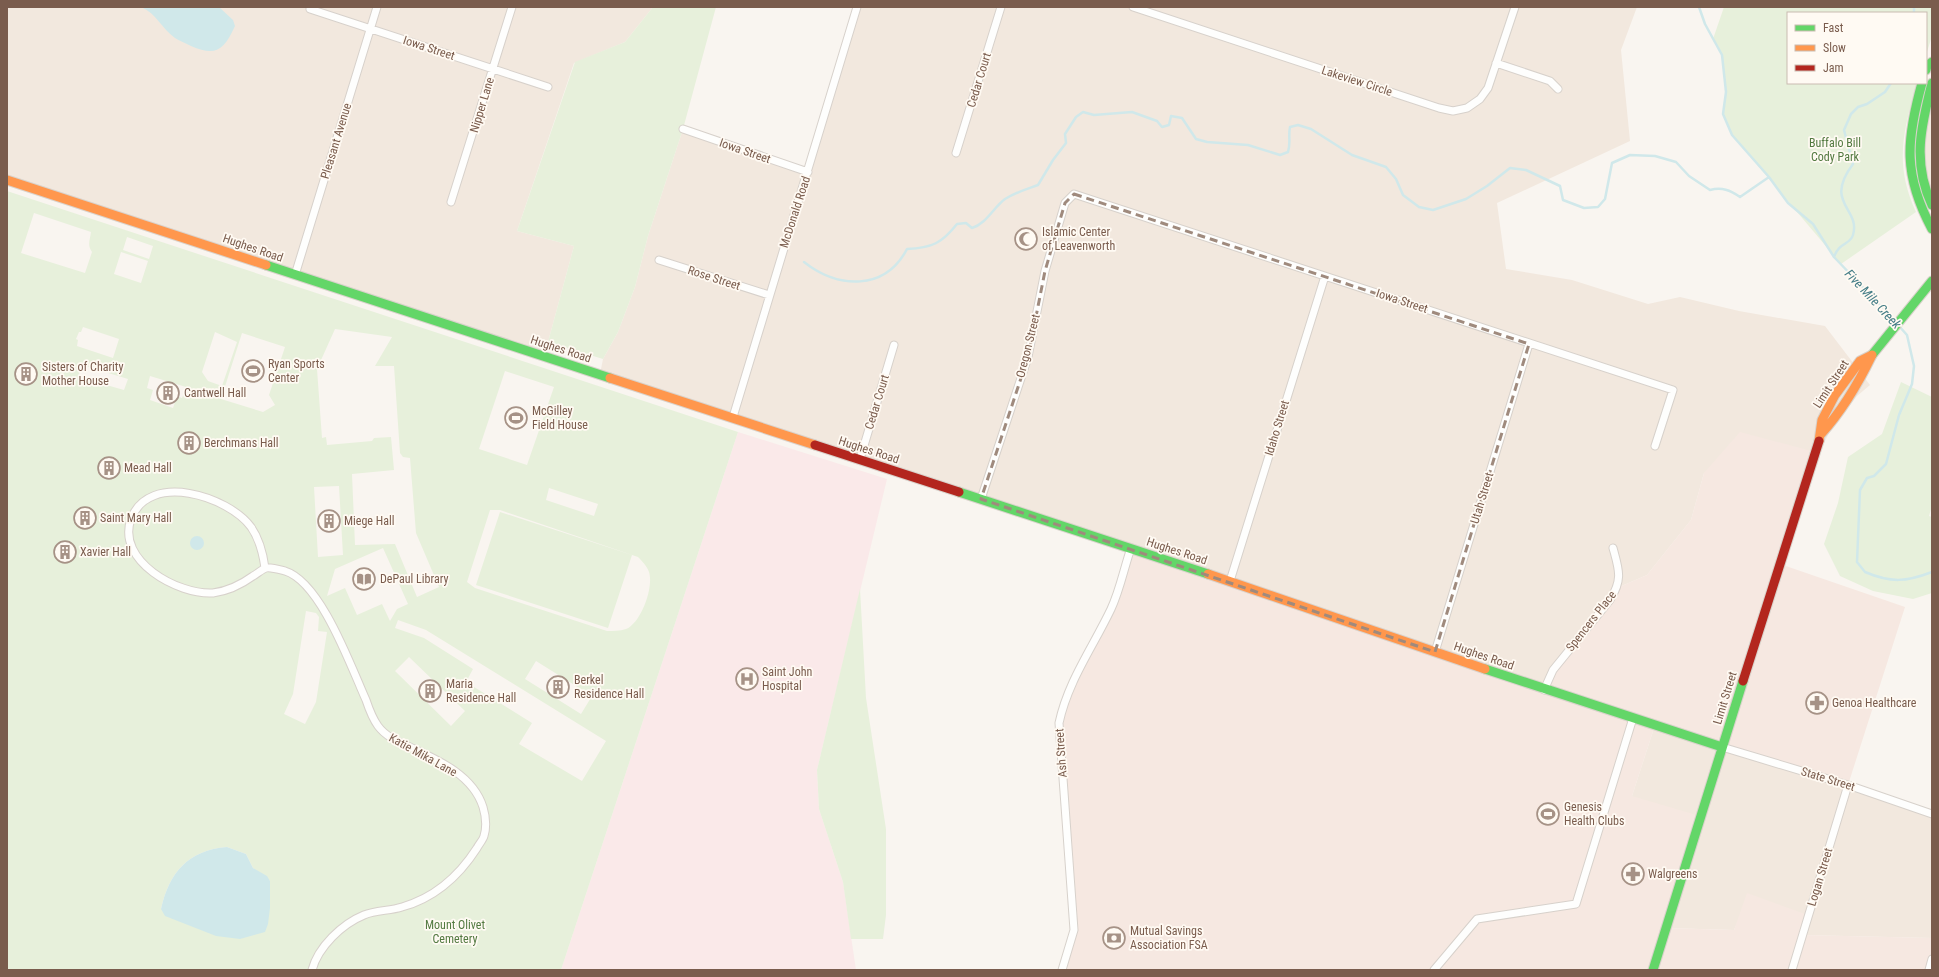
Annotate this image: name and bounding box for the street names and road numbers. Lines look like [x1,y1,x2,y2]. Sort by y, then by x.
street label: Iowa Street [401,33,457,63]
street label: Cedar Court [964,50,994,109]
street label: Lakeview Circle [1320,63,1394,99]
street label: Nipper Lane [467,75,497,134]
street label: Pleasant Avenue [318,101,354,181]
street label: Iowa Street [717,136,773,166]
street label: McDonald Road [777,174,813,250]
street label: Hughes Road [221,231,285,265]
street label: Rose Street [686,263,742,293]
street label: Iowa Street [1374,286,1430,316]
street label: Oregon Street [1013,312,1043,379]
street label: Hughes Road [529,333,593,365]
street label: Limit Street [1810,357,1852,411]
street label: Cedar Court [862,372,892,431]
street label: Idaho Street [1262,398,1292,457]
street label: Hughes Road [837,434,901,466]
street label: Utah Street [1468,470,1497,525]
street label: Hughes Road [1145,535,1209,567]
street label: Spencers Place [1563,588,1619,654]
street label: Hughes Road [1452,639,1516,673]
street label: Limit Street [1710,669,1740,726]
street label: Ash Street [1052,728,1070,778]
street label: Katie Mika Lane [387,731,460,780]
street label: State Street [1799,764,1857,794]
street label: Logan Street [1805,846,1836,908]

